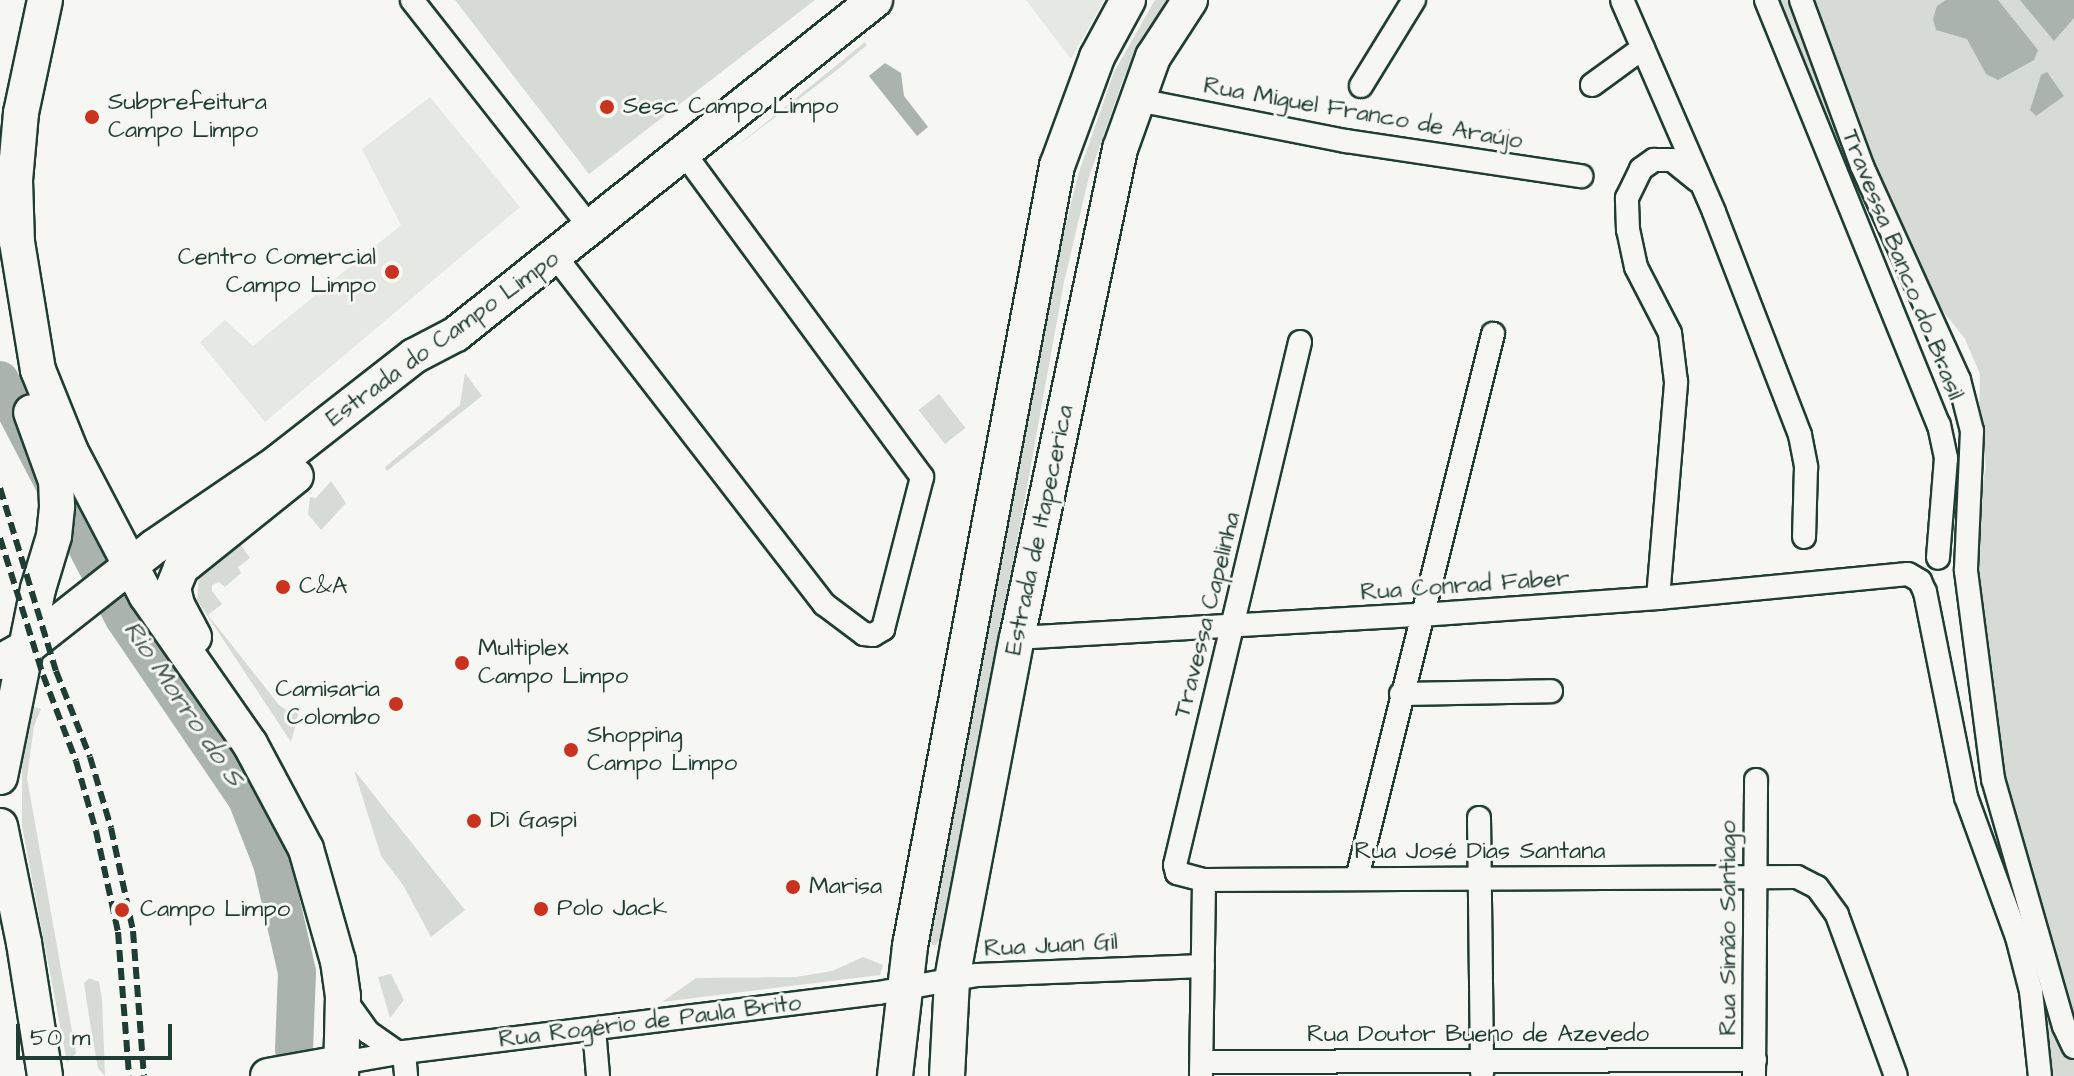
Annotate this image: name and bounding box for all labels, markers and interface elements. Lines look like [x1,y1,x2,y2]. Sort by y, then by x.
street label: Rua Miguel Franco de Araújo [1201,72,1525,156]
place label: Subprefeitura Campo Limpo [108,89,267,145]
place label: Sesc Campo Limpo [623,93,838,121]
marker: Sesc Campo Limpo [598,98,616,116]
marker: Subprefeitura Campo Limpo [83,108,101,126]
street label: Travessa Banco do Brasil [1835,126,1969,404]
place label: Centro Comercial Campo Limpo [178,244,376,300]
street label: Estrada do Campo Limpo [321,245,565,433]
marker: Centro Comercial Campo Limpo [383,263,401,281]
street label: Estrada de Itapecerica [999,402,1081,658]
street label: Travessa Capelinha [1169,509,1247,721]
street label: Rua Conrad Faber [1359,564,1571,608]
place label: C&A [299,573,347,601]
marker: C&A [274,578,292,596]
water label: Rio Morro do S [116,616,250,792]
place label: Multiplex Campo Limpo [478,635,628,691]
marker: Multiplex Campo Limpo [453,654,471,672]
place label: Camisaria Colombo [275,676,380,732]
marker: Camisaria Colombo [387,695,405,713]
place label: Shopping Campo Limpo [587,722,737,778]
marker: Shopping Campo Limpo [562,741,580,759]
place label: Di Gaspi [490,807,577,835]
marker: Di Gaspi [465,812,483,830]
street label: Rua Simão Santiago [1715,820,1743,1036]
street label: Rua José Dias Santana [1355,838,1605,866]
place label: Marisa [809,873,882,901]
marker: Marisa [784,878,802,896]
place label: Polo Jack [557,895,668,923]
place label: Campo Limpo [140,896,290,924]
marker: Campo Limpo [111,899,133,921]
marker: Polo Jack [532,900,550,918]
street label: Rua Juan Gil [983,928,1119,964]
street label: Rua Rogério de Paula Brito [497,989,803,1055]
scale bar [20,1008,176,1058]
text: 50 m [30,1021,90,1055]
street label: Rua Doutor Bueno de Azevedo [1307,1021,1649,1049]

